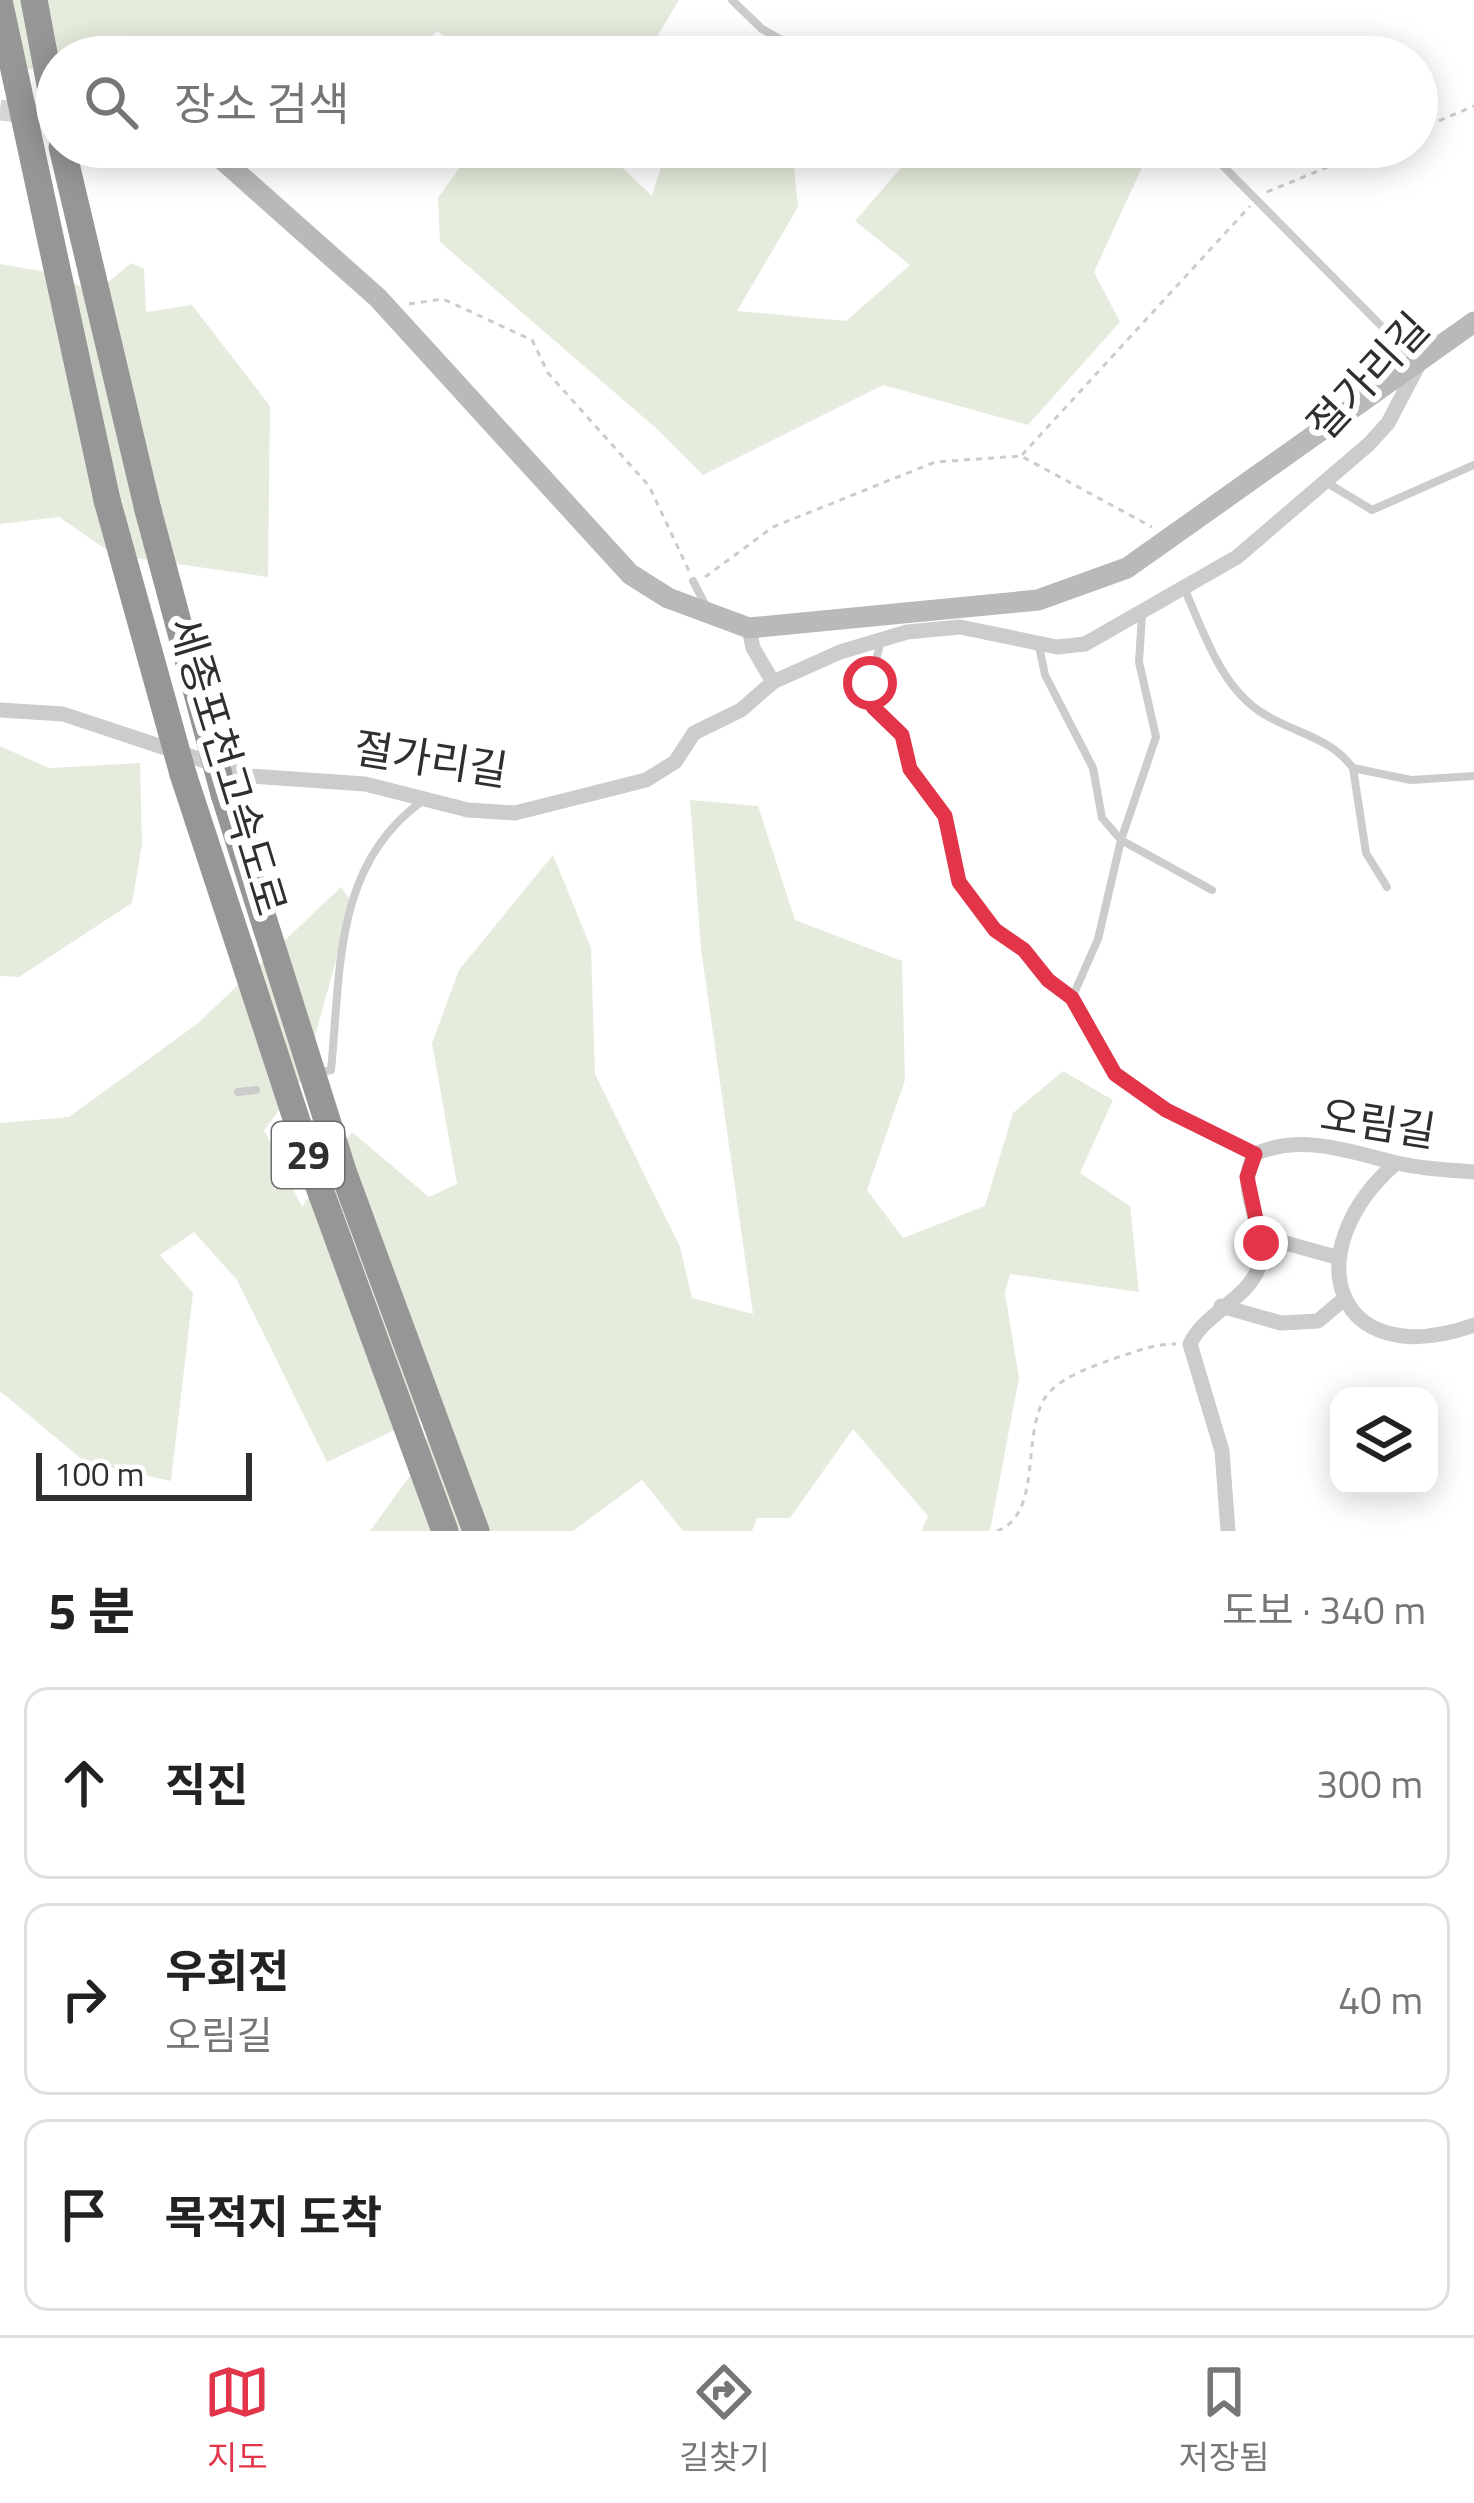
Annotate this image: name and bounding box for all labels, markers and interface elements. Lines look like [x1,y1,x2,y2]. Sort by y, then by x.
search box [36,36,1438,168]
icon: search [78,69,144,135]
text: 장소 검색 [174,69,350,137]
street label: 절가리길 [1291,297,1443,454]
street label: 세종포천고속도로 [153,609,305,923]
route start [843,656,897,710]
street label: 절가리길 [350,714,512,802]
street label: 오림길 [1316,1081,1440,1163]
road number: 29 [272,1122,344,1188]
route end [1234,1216,1288,1270]
map controls [1330,1387,1438,1495]
button: layers [1330,1387,1438,1495]
scale bar [36,1447,252,1500]
text: 100 m [54,1449,144,1499]
text: 5 분 [48,1571,135,1649]
text: 도보 · 340 m [1222,1580,1426,1639]
icon: ahead [51,1750,117,1816]
text: 직진 [165,1750,248,1818]
text: 300 m [1316,1754,1423,1813]
text: 우회전 [165,1936,289,2004]
icon: right [51,1966,117,2032]
text: 40 m [1338,1970,1423,2029]
text: 오림길 [165,2005,273,2064]
icon: arrive [51,2182,117,2248]
text: 목적지 도착 [165,2182,382,2250]
tab: 지도 [204,2359,270,2482]
tab: 길찾기 [679,2359,770,2482]
tab: 저장됨 [1179,2359,1270,2482]

